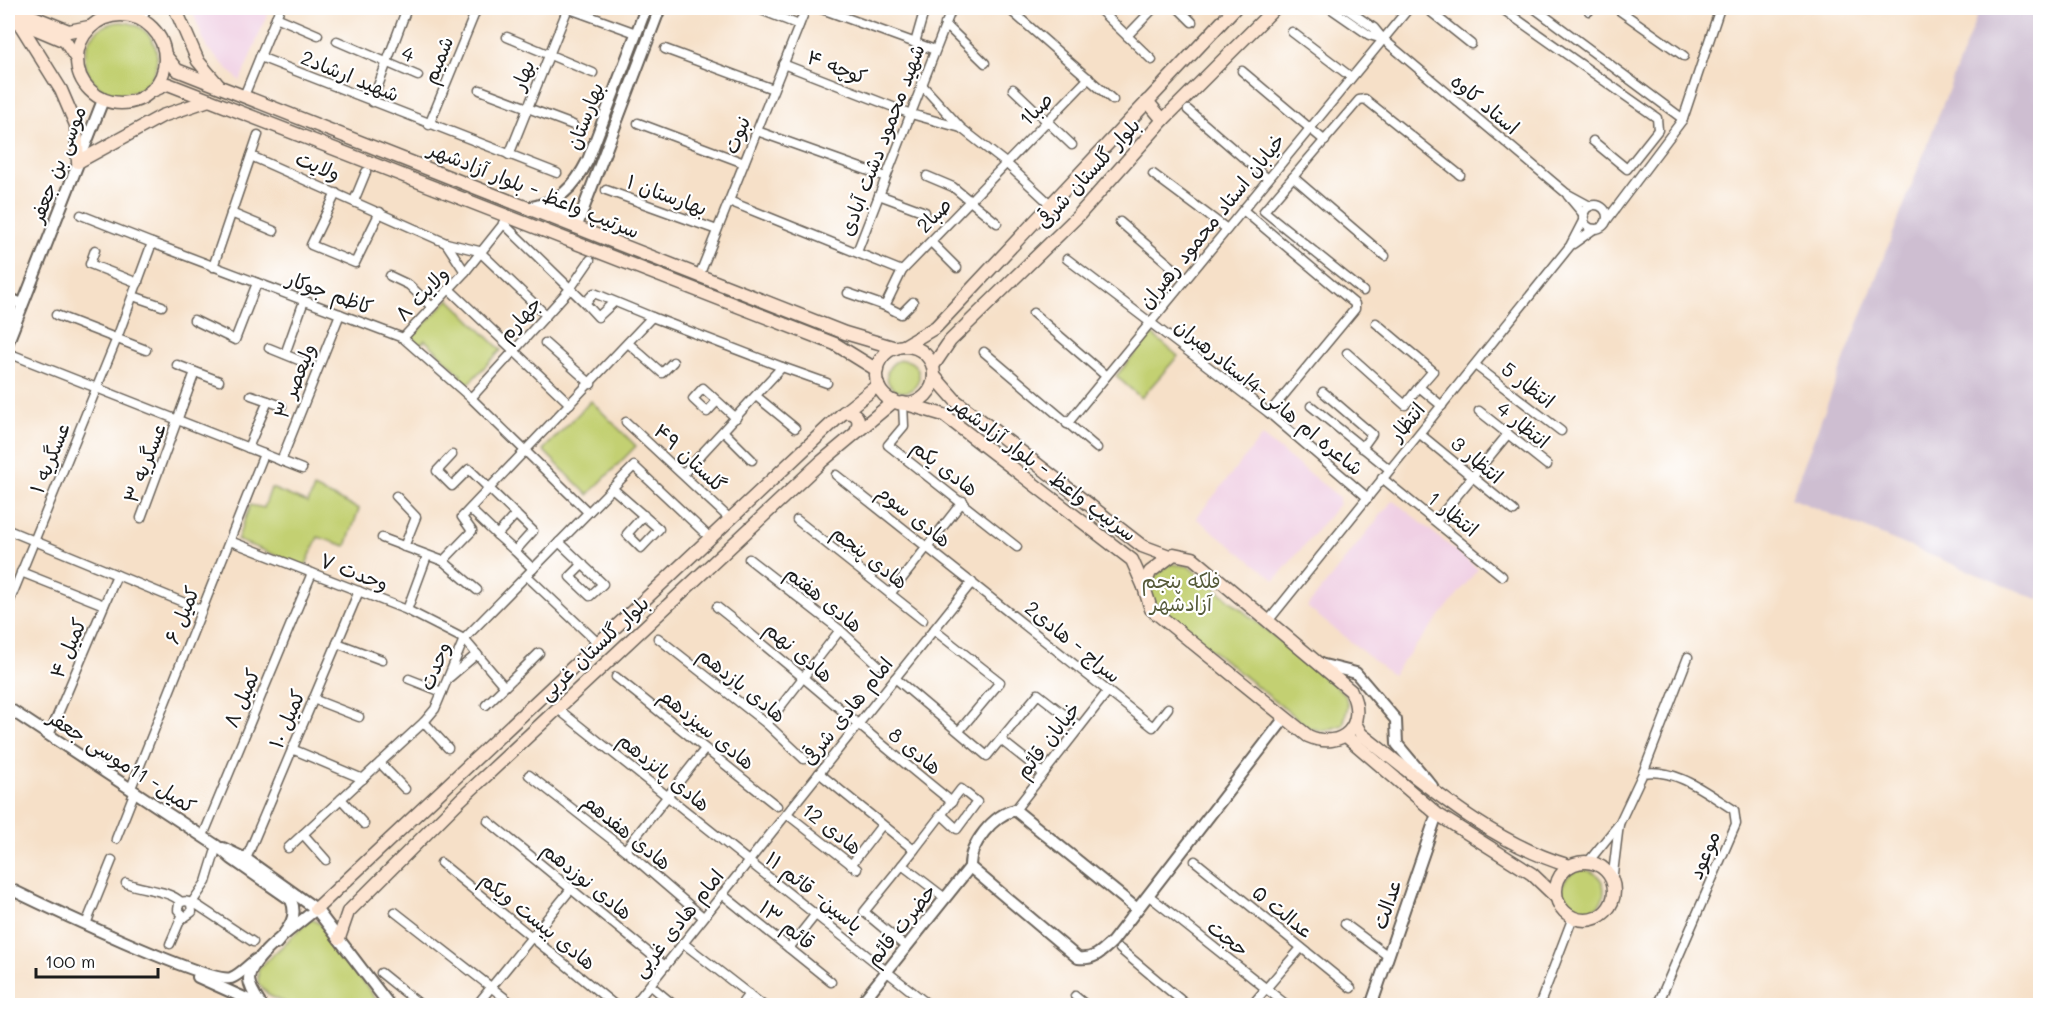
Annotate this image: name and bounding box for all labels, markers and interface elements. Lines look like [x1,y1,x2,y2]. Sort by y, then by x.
street label: شمیم [416,32,461,88]
street label: 4 [398,39,419,67]
street label: شهید محمود دشت آبادی [832,40,930,239]
street label: کوچه ۴ [803,43,871,90]
street label: شهید ارشاد2 [297,44,403,107]
street label: بهار [504,56,540,95]
street label: استاد کاوه [1446,67,1525,139]
street label: بهارستان [559,78,609,153]
street label: صبا1 [1013,86,1058,131]
street label: موسی بن جعفر [22,102,92,228]
street label: نبوت [717,112,755,157]
street label: بلوار گلستان شرقی [1029,112,1145,233]
street label: خیابان استاد محمود رهبران [1132,127,1290,313]
street label: سرتیپ واعظ - بلوار آزادشهر [423,134,644,244]
street label: ولایت [292,144,345,186]
street label: بهارستان ۱ [624,168,711,221]
street label: صبا2 [910,191,956,238]
street label: ولایت ۸ [389,260,454,326]
street label: کاظم جوکار [281,264,377,323]
street label: جهارم [492,290,549,349]
street label: شاعره ام هانی-4استادرهبران [1168,312,1369,483]
street label: ولیعصر ۳ [267,339,321,422]
street label: انتظار 5 [1497,355,1561,413]
street label: سرتیپ واعظ - بلوار آزادشهر [945,389,1142,547]
street label: انتظار 4 [1492,395,1556,454]
street label: انتظار [1382,397,1430,447]
street label: گلستان ۴۹ [649,417,732,497]
street label: عسگریه ۱ [23,418,75,497]
street label: عسگریه ۳ [117,419,171,506]
street label: انتظار 3 [1446,430,1509,489]
street label: هادی یکم [905,433,984,504]
street label: هادی سوم [870,478,957,556]
street label: انتظار 1 [1423,485,1484,542]
street label: هادی پنجم [825,518,914,596]
street label: وحدت ۷ [316,546,392,596]
street label: هادی هفتم [779,559,869,640]
park label: فلکه پنجم آزادشهر [1141,567,1221,616]
street label: کمیل ۶ [158,582,204,647]
street label: بلوار گلستان غربی [533,589,655,706]
street label: سراج - هادی2 [1019,594,1127,690]
street label: کمیل ۴ [43,614,91,682]
street label: هادی نهم [758,615,839,690]
street label: وحدت [413,637,456,694]
street label: هادی یازدهم [691,641,792,730]
street label: امام هادی شرقی [795,651,900,772]
street label: کمیل ۸ [217,664,265,731]
street label: هادی سیزدهم [652,682,761,778]
street label: کمیل ۱۰ [262,685,310,752]
street label: خیابان قائم [1009,696,1088,785]
street label: کمیل- 11موسی جعفر [41,703,201,819]
street label: هادی 8 [884,721,948,780]
street label: هادی پانزدهم [611,726,716,819]
street label: هادی هفدهم [575,787,677,878]
street label: 12 هادی [797,797,868,860]
street label: موعود [1681,826,1727,884]
street label: هادی نوزدهم [535,836,638,927]
street label: یاسین- قائم ۱۱ [759,845,869,940]
street label: امام هادی غربی [626,863,731,984]
street label: هادی بیست ویکم [473,865,602,977]
street label: عدالت [1365,875,1407,932]
street label: حضرت قائم [859,878,944,973]
street label: عدالت ۵ [1248,879,1320,944]
street label: قائم ۱۳ [752,894,821,957]
street label: حجت [1203,913,1255,962]
scale bar [36,941,158,979]
text: 100 m [45,949,95,973]

